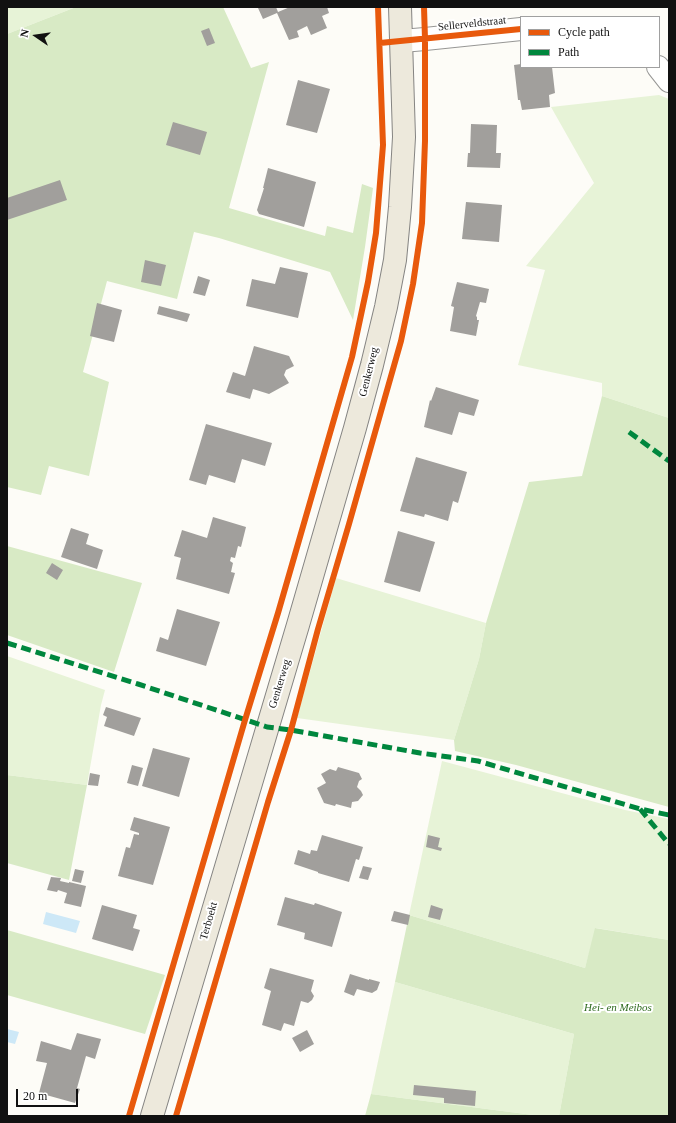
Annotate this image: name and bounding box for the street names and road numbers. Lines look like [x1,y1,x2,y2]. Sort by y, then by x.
street label: Sellerveldstraat [437,14,507,34]
street label: Genkerweg [356,346,382,398]
street label: Genkerweg [266,658,294,710]
street label: Terboekt [197,900,221,942]

